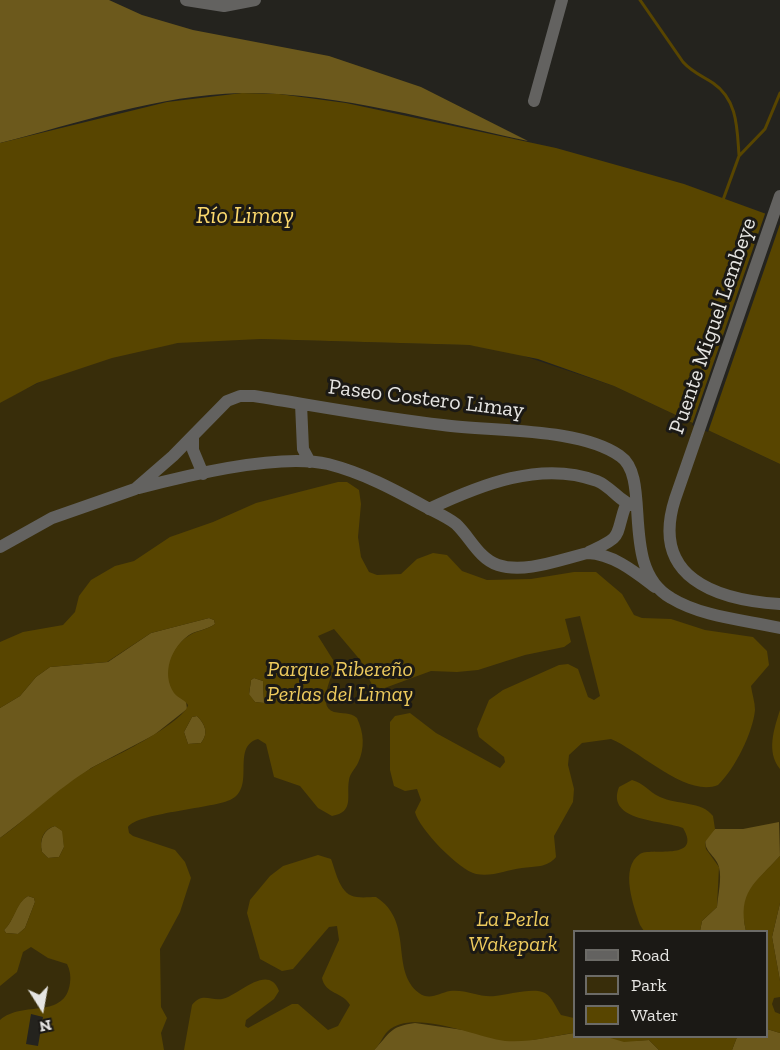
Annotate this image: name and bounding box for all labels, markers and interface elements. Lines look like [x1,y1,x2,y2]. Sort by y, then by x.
water label: Río Limay [196,202,294,230]
street label: Puente Miguel Lembeye [664,214,762,438]
street label: Paseo Costero Limay [327,374,525,424]
park label: Parque Ribereño Perlas del Limay [267,657,413,708]
park label: La Perla Wakepark [468,907,558,958]
legend [573,930,768,1038]
text: Road [631,944,670,966]
text: Park [631,974,667,996]
north arrow [12,978,72,1038]
text: Water [631,1004,678,1026]
text: N [38,1016,53,1037]

